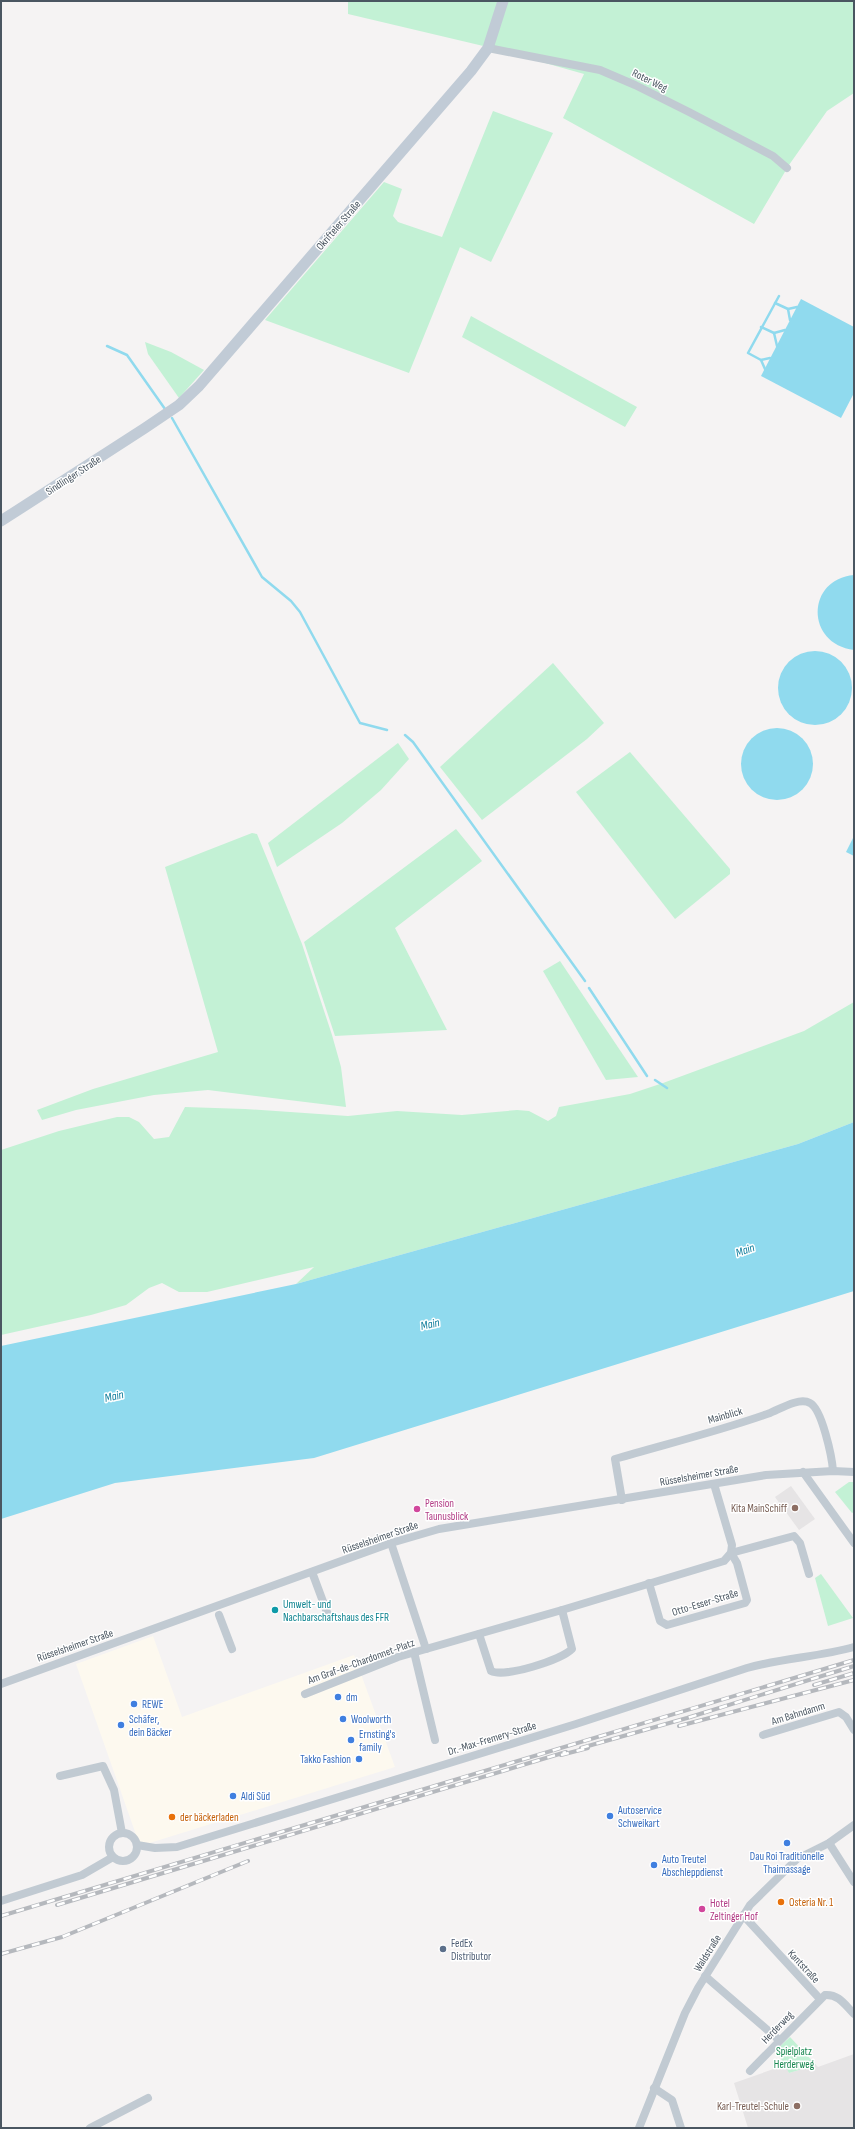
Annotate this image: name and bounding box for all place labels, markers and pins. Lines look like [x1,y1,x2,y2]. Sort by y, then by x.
place label: Pension Taunusblick [425,1497,469,1523]
place label: Kita MainSchiff [731,1502,788,1515]
marker: Kita MainSchiff [790,1503,800,1513]
marker: Pension Taunusblick [412,1504,422,1514]
place label: Umwelt- und Nachbarschaftshaus des FFR [283,1598,389,1624]
marker: Umwelt- und Nachbarschaftshaus des FFR [270,1605,280,1615]
place label: dm [346,1691,358,1704]
marker: dm [333,1692,343,1702]
place label: REWE [142,1698,163,1711]
marker: REWE [129,1699,139,1709]
place label: Schäfer, dein Bäcker [129,1713,172,1739]
place label: Woolworth [351,1713,391,1726]
marker: Woolworth [338,1714,348,1724]
marker: Schäfer, dein Bäcker [116,1720,126,1730]
place label: Ernsting's family [359,1728,396,1754]
marker: Ernsting's family [346,1735,356,1745]
place label: Takko Fashion [300,1753,351,1766]
marker: Takko Fashion [354,1754,364,1764]
place label: Aldi Süd [240,1790,271,1803]
marker: Aldi Süd [228,1791,238,1801]
place label: Autoservice Schweikart [617,1804,662,1830]
place label: der bäckerladen [180,1811,239,1824]
marker: Autoservice Schweikart [605,1811,615,1821]
marker: der bäckerladen [167,1812,177,1822]
marker: Dau Roi Traditionelle Thaimassage [782,1838,792,1848]
place label: Dau Roi Traditionelle Thaimassage [750,1850,824,1876]
place label: Auto Treutel Abschleppdienst [661,1853,724,1879]
marker: Auto Treutel Abschleppdienst [649,1860,659,1870]
place label: Osteria Nr. 1 [789,1896,833,1909]
place label: Hotel Zeltinger Hof [710,1897,759,1923]
marker: Osteria Nr. 1 [776,1897,786,1907]
marker: Hotel Zeltinger Hof [697,1904,707,1914]
place label: FedEx Distributor [451,1937,491,1963]
marker: FedEx Distributor [438,1944,448,1954]
place label: Karl-Treutel-Schule [717,2100,789,2113]
marker: Karl-Treutel-Schule [792,2101,802,2111]

